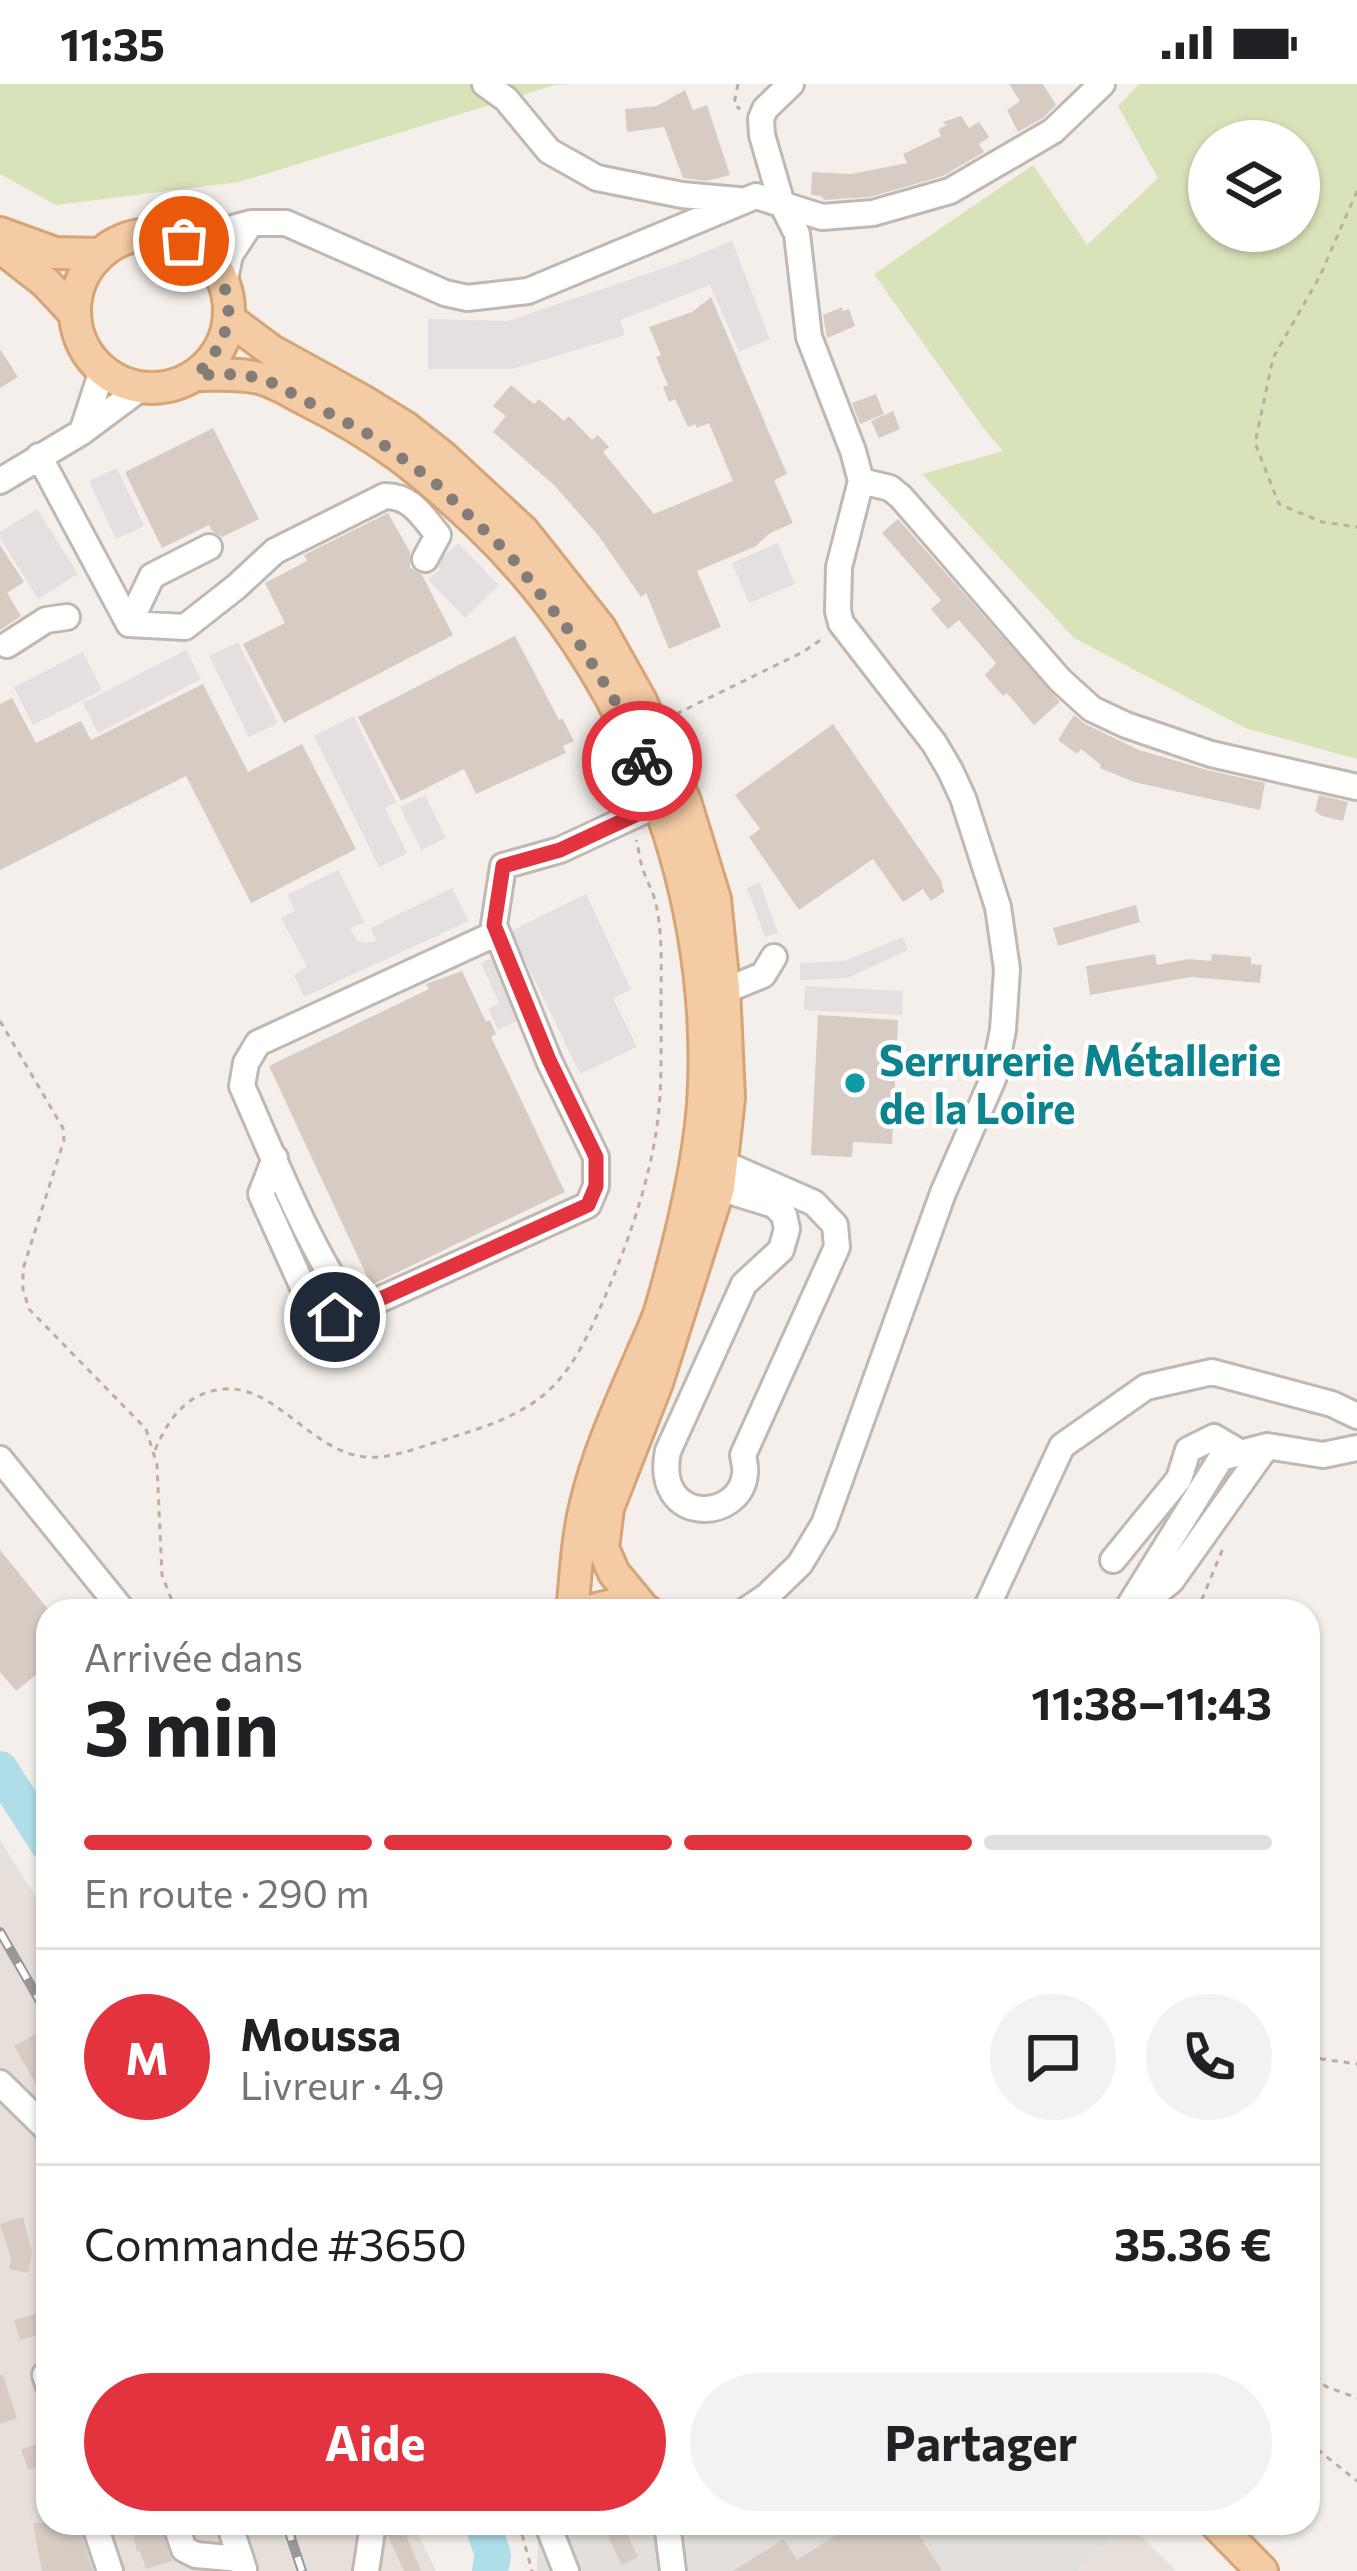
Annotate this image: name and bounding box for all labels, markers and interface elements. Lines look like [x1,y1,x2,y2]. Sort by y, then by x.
text: 11:35 [60,15,165,70]
map controls [1188,120,1320,252]
button: layers [1188,120,1320,252]
pin [133,190,235,292]
icon: bag [151,208,217,274]
courier [582,701,702,821]
icon: bike [609,728,675,794]
place label: Serrurerie Métallerie de la Loire [879,1033,1281,1133]
marker: Serrurerie Métallerie de la Loire [842,1070,868,1096]
pin [284,1266,386,1368]
icon: home [302,1284,368,1350]
text: Arrivée dans [84,1632,303,1680]
text: 11:38–11:43 [1031,1674,1272,1729]
text: 3 min [84,1677,279,1772]
text: En route · 290 m [84,1868,370,1916]
button: chat [990,1994,1116,2120]
button: phone [1146,1994,1272,2120]
text: Moussa [240,2005,401,2060]
text: M [125,2029,169,2084]
text: Livreur · 4.9 [240,2060,445,2108]
text: Commande #3650 [84,2215,467,2270]
text: 35.36 € [1114,2215,1272,2270]
button: Aide [84,2373,666,2511]
button: Partager [690,2373,1272,2511]

